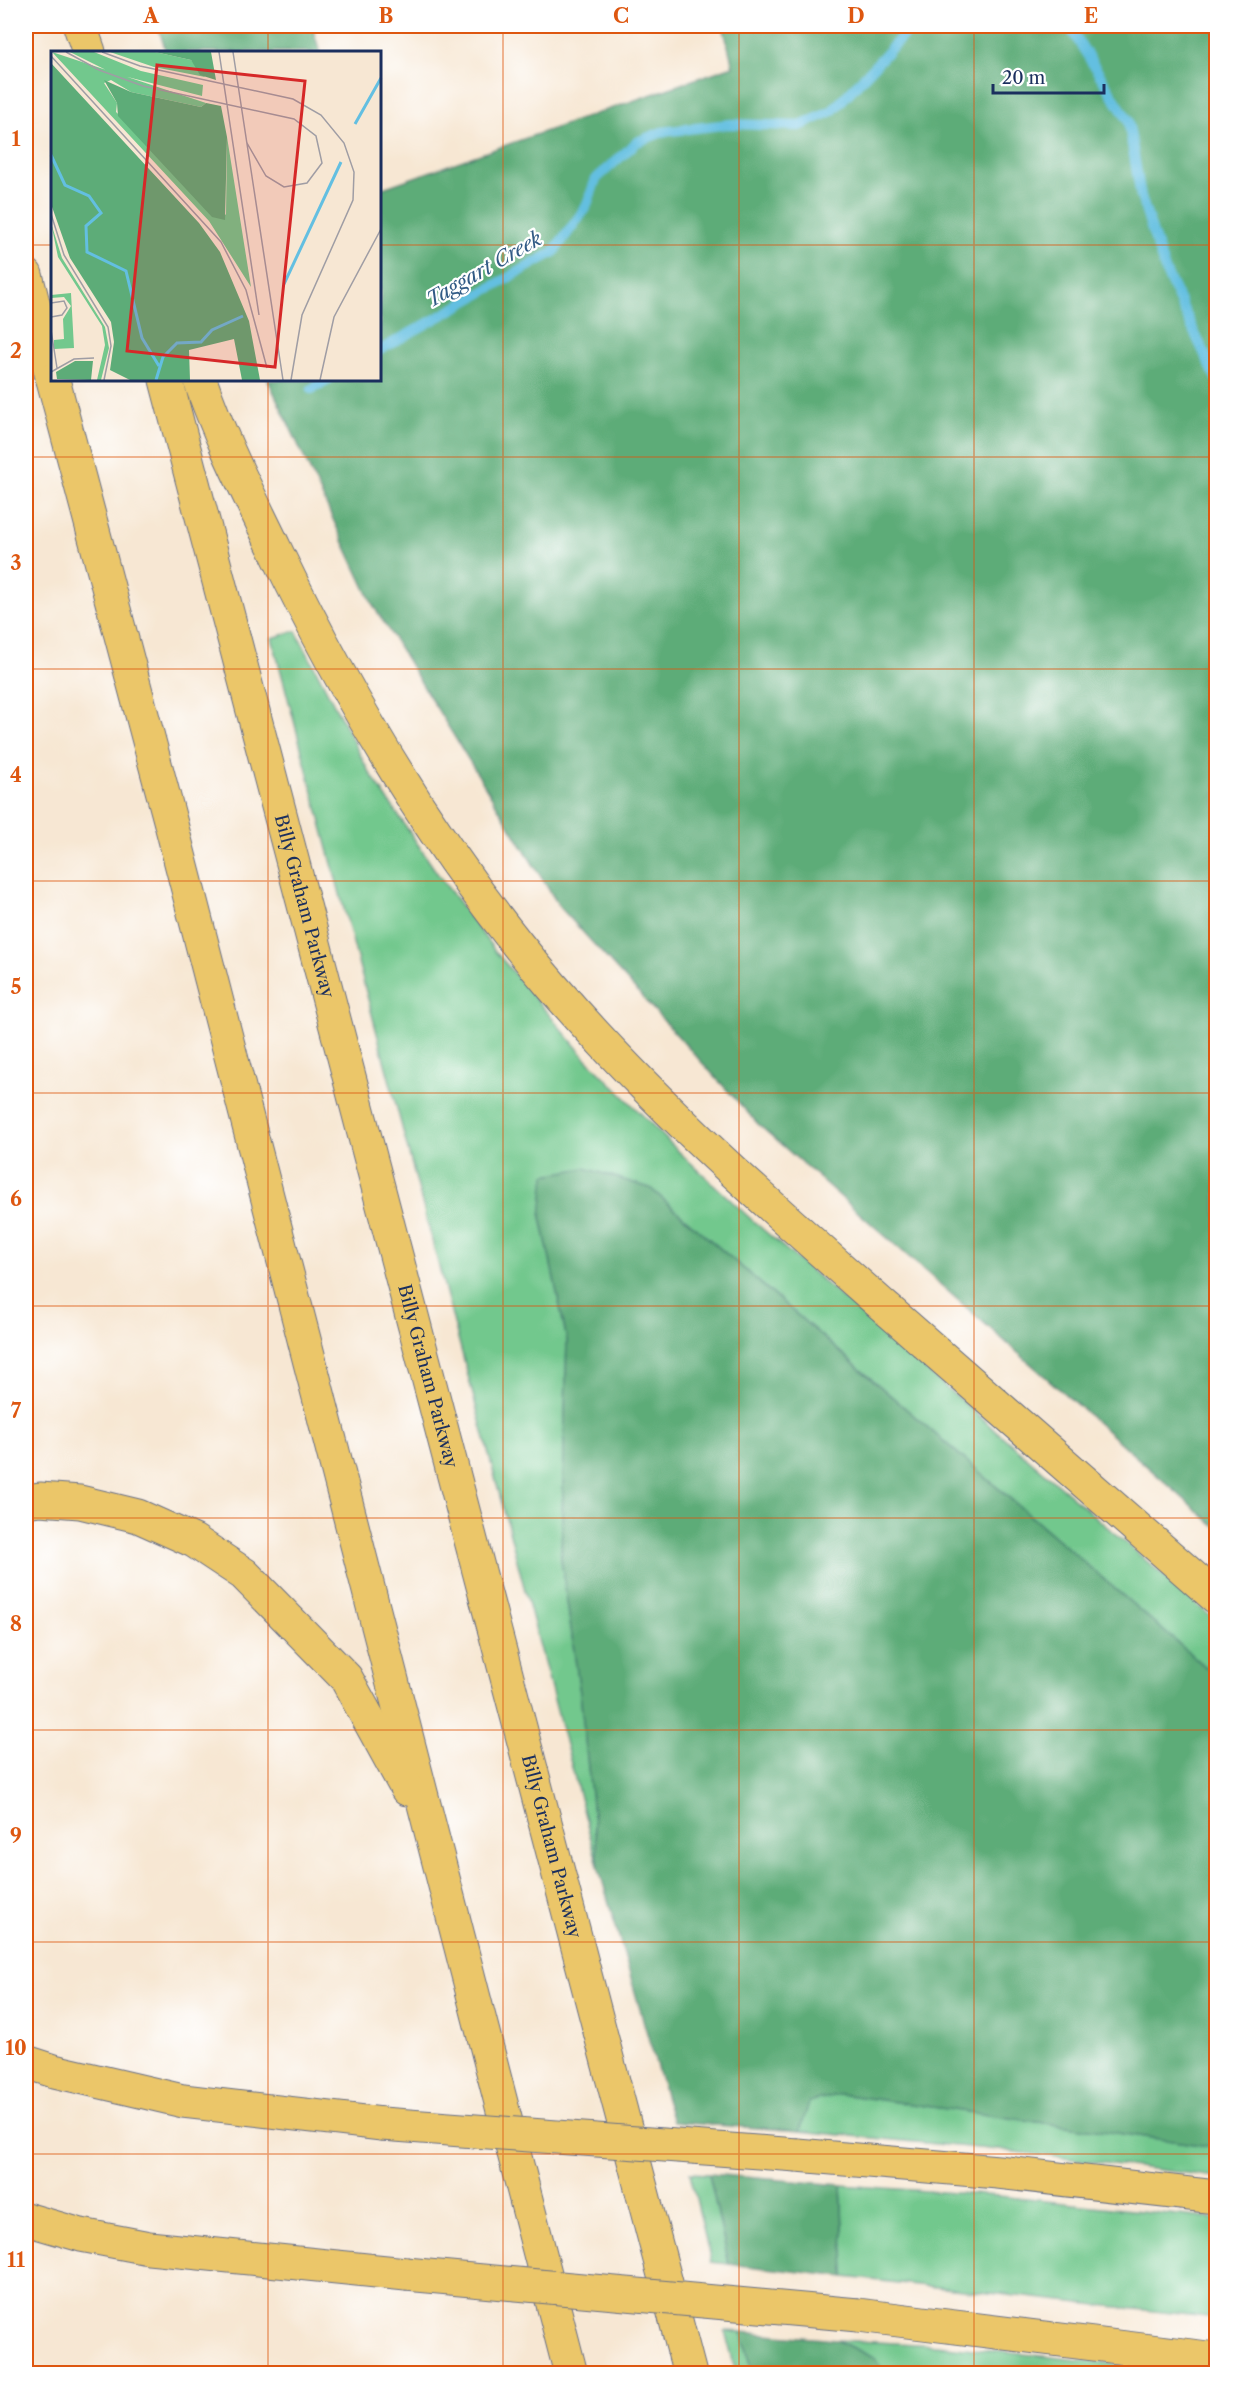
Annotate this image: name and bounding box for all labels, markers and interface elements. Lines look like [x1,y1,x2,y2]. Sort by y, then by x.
text: A [142,4,159,28]
text: B [379,4,394,28]
text: C [613,4,629,28]
text: D [847,4,865,28]
text: E [1084,4,1098,28]
inset map [51,51,381,381]
scale bar [993,57,1104,95]
text: 20 m [1002,67,1046,89]
text: 1 [12,127,21,151]
water label: Taggart Creek [422,226,547,312]
text: 2 [10,339,22,363]
text: 3 [10,551,22,575]
text: 4 [10,763,22,787]
street label: Billy Graham Parkway [270,812,339,1001]
text: 5 [10,975,22,999]
text: 6 [10,1187,22,1211]
street label: Billy Graham Parkway [393,1282,463,1471]
text: 7 [11,1399,22,1423]
text: 8 [10,1612,22,1636]
street label: Billy Graham Parkway [517,1752,586,1941]
text: 9 [10,1824,22,1848]
text: 10 [5,2036,27,2060]
text: 11 [7,2248,25,2272]

